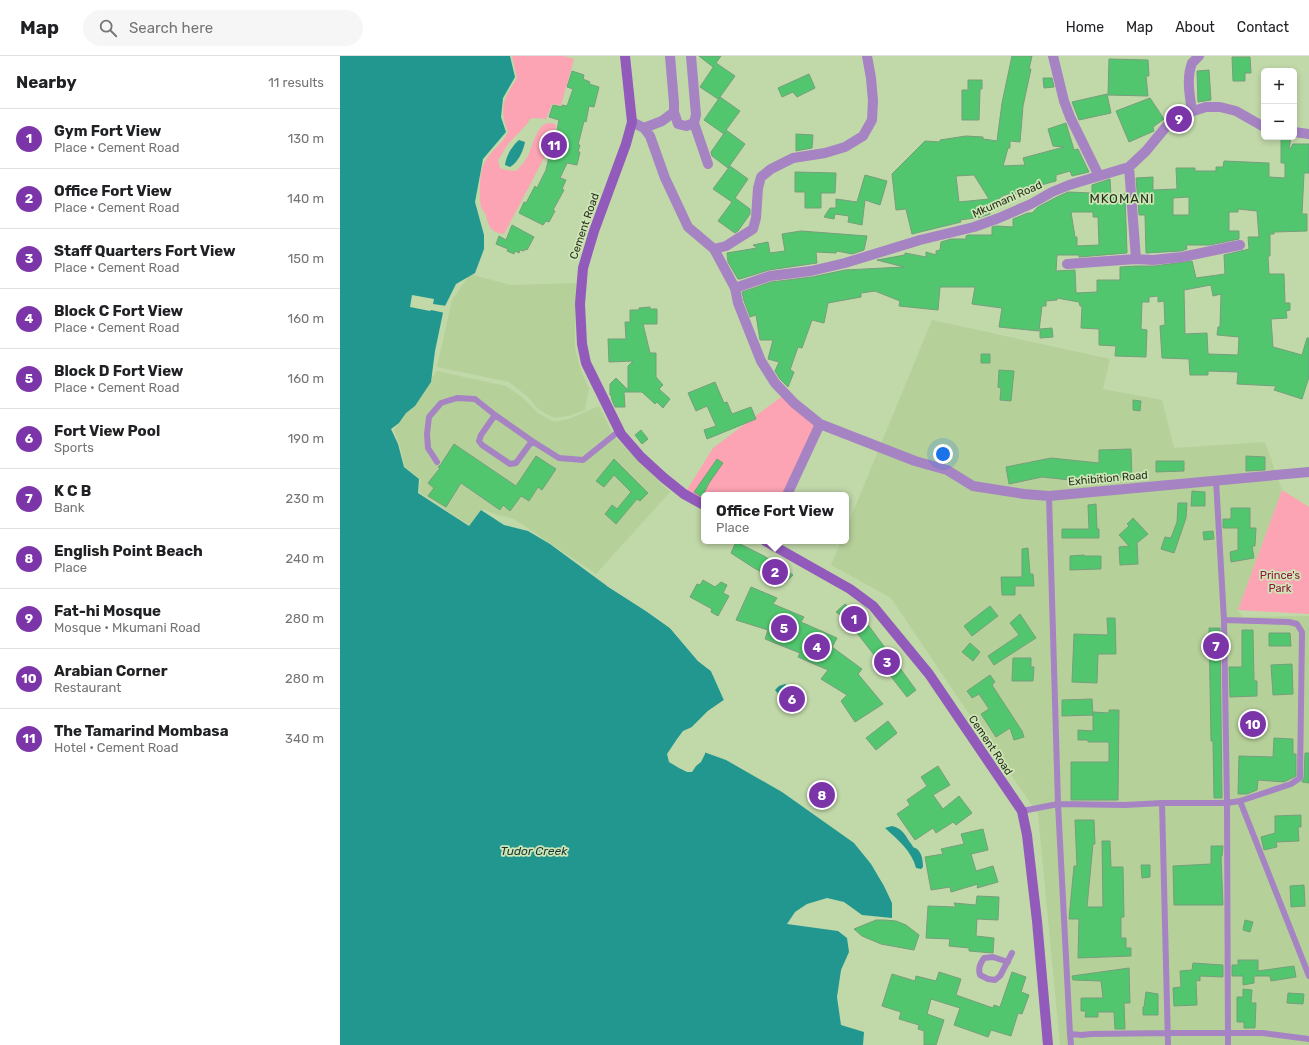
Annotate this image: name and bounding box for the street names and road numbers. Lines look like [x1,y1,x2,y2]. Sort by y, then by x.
street label: Mkumani Road [970,178,1044,221]
street label: Cement Road [567,191,602,261]
street label: Exhibition Road [1068,469,1148,488]
street label: Cement Road [966,713,1015,778]

